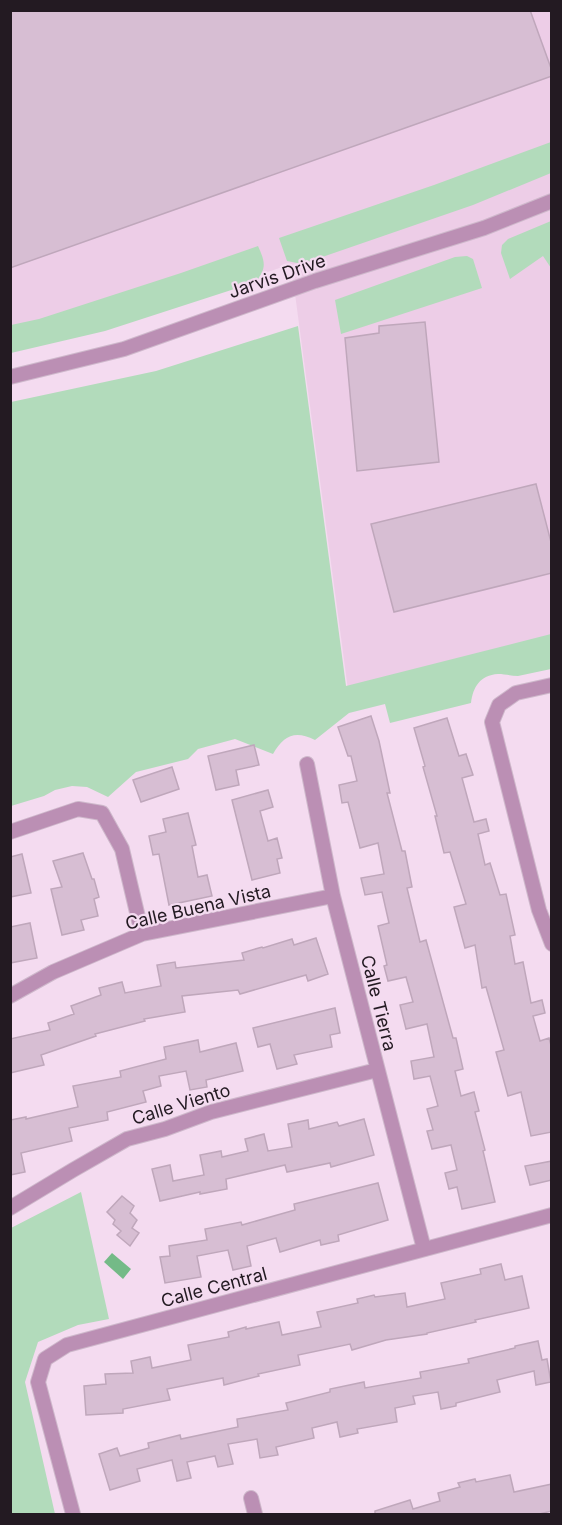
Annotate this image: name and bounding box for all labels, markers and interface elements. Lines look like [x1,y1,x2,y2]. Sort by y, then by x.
street label: Jarvis Drive [226,250,328,302]
street label: Calle Buena Vista [123,880,273,934]
street label: Calle Tierra [357,953,401,1053]
street label: Calle Viento [129,1079,233,1129]
street label: Calle Central [159,1263,269,1311]

